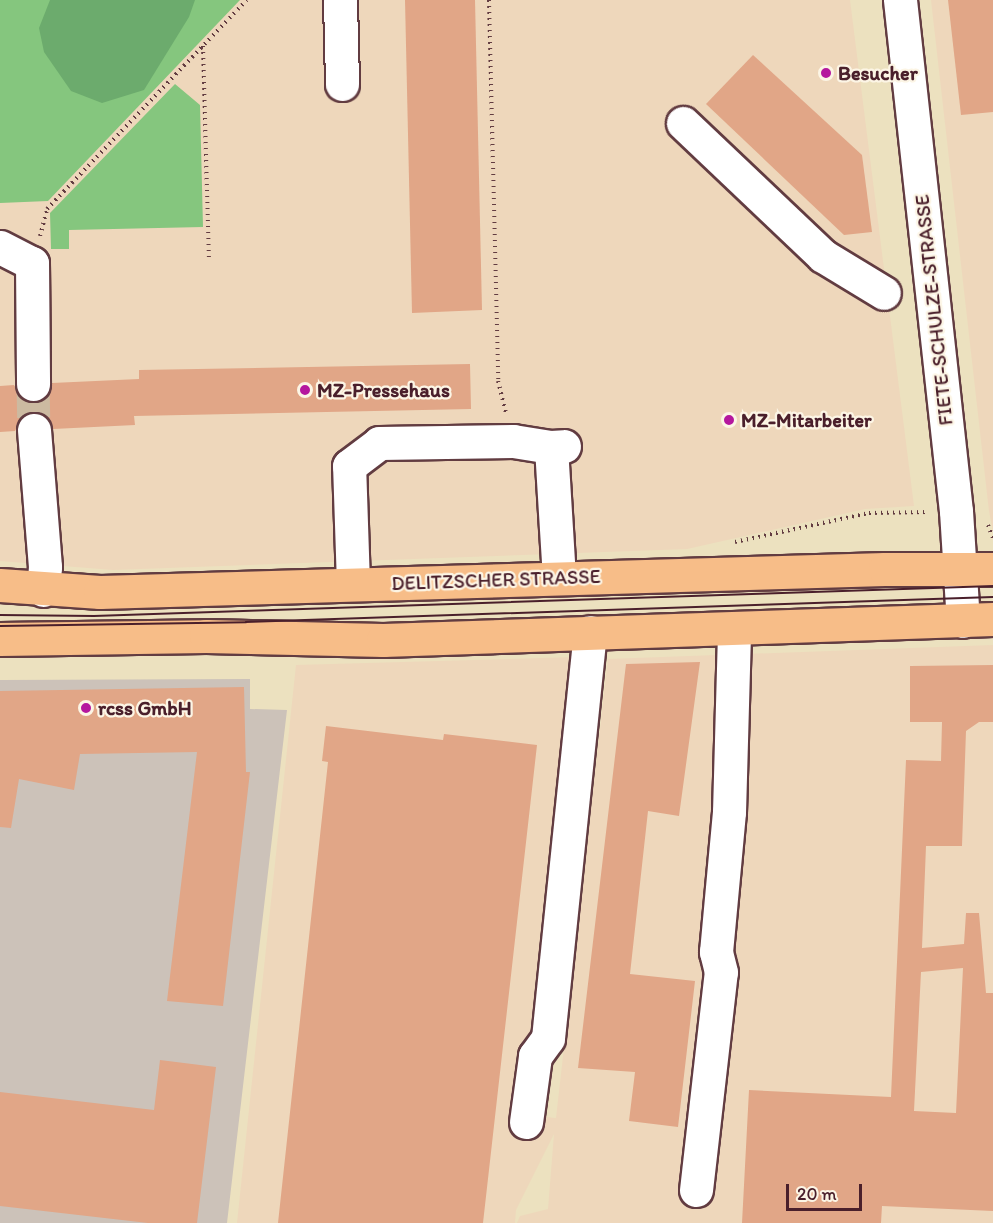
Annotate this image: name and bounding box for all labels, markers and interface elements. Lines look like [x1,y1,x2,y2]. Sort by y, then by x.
place label: Besucher [838,61,918,85]
marker: Besucher [819,66,833,80]
street label: FIETE-SCHULZE-STRASSE [910,193,958,427]
place label: MZ-Pressehaus [317,378,450,402]
marker: MZ-Pressehaus [298,383,312,397]
place label: MZ-Mitarbeiter [741,408,872,432]
marker: MZ-Mitarbeiter [722,413,736,427]
street label: DELITZSCHER STRASSE [391,564,601,596]
place label: rcss GmbH [98,696,192,720]
marker: rcss GmbH [79,701,93,715]
scale bar [789,1172,866,1210]
text: 20 m [797,1183,837,1205]

